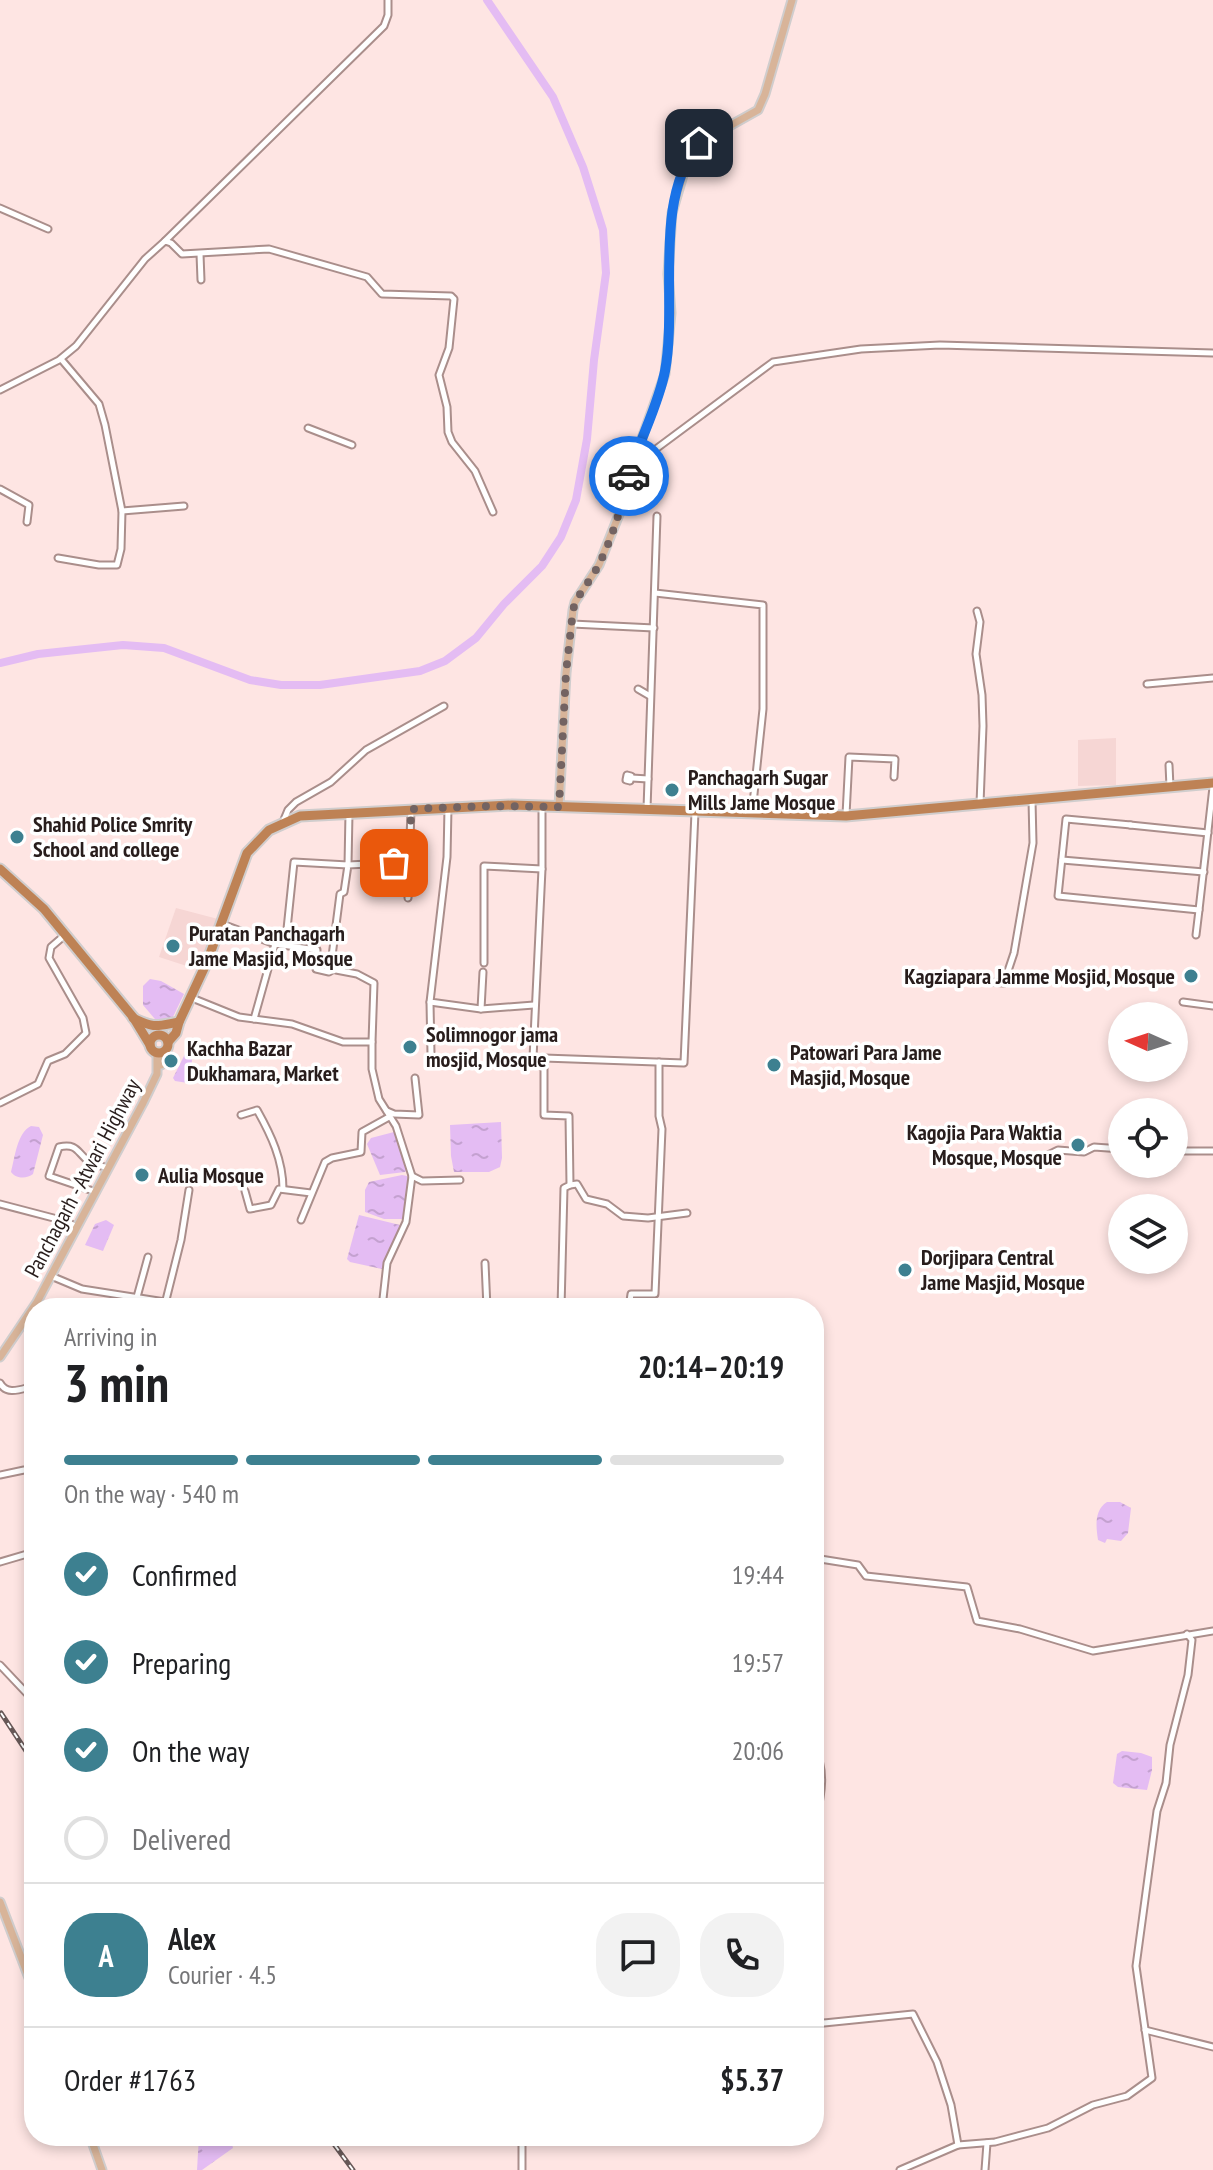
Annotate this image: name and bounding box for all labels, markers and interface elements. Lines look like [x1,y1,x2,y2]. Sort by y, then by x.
pin [665,109,733,177]
icon: home [677,121,721,165]
courier [589,436,669,516]
icon: car [607,454,651,498]
place label: Panchagarh Sugar Mills Jame Mosque [688,763,836,816]
marker: Panchagarh Sugar Mills Jame Mosque [663,781,681,799]
place label: Shahid Police Smrity School and college [33,810,194,863]
marker: Shahid Police Smrity School and college [8,828,26,846]
pin [360,829,428,897]
icon: bag [372,841,416,885]
place label: Puratan Panchagarh Jame Masjid, Mosque [188,919,353,972]
marker: Puratan Panchagarh Jame Masjid, Mosque [164,937,182,955]
place label: Kagziapara Jamme Mosjid, Mosque [904,962,1175,990]
marker: Kagziapara Jamme Mosjid, Mosque [1182,967,1200,985]
north arrow [1108,1002,1188,1082]
map controls [1108,1002,1188,1274]
place label: Solimnogor jama mosjid, Mosque [426,1020,558,1073]
place label: Kachha Bazar Dukhamara, Market [187,1034,339,1087]
marker: Solimnogor jama mosjid, Mosque [401,1038,419,1056]
place label: Patowari Para Jame Masjid, Mosque [790,1038,942,1091]
marker: Kachha Bazar Dukhamara, Market [162,1052,180,1070]
marker: Patowari Para Jame Masjid, Mosque [765,1056,783,1074]
street label: Panchagarh - Atwari Highway [18,1073,147,1282]
button: locate [1108,1098,1188,1178]
place label: Kagojia Para Waktia Mosque, Mosque [907,1118,1062,1171]
marker: Kagojia Para Waktia Mosque, Mosque [1069,1136,1087,1154]
place label: Aulia Mosque [157,1161,264,1189]
marker: Aulia Mosque [133,1166,151,1184]
button: layers [1108,1194,1188,1274]
place label: Dorjipara Central Jame Masjid, Mosque [920,1243,1085,1296]
marker: Dorjipara Central Jame Masjid, Mosque [896,1261,914,1279]
text: Arriving in [64,1320,157,1353]
text: 20:14–20:19 [638,1347,784,1386]
text: 3 min [64,1349,169,1416]
text: On the way · 540 m [64,1477,239,1510]
icon: check [64,1552,108,1596]
text: Confirmed [132,1555,237,1594]
text: 19:44 [732,1558,784,1591]
icon: check [64,1640,108,1684]
text: Preparing [132,1643,231,1682]
text: 19:57 [732,1646,784,1679]
icon: check [64,1728,108,1772]
text: On the way [132,1731,249,1770]
text: 20:06 [732,1734,784,1767]
text: Delivered [132,1819,231,1858]
button: chat [596,1913,680,1997]
button: phone [700,1913,784,1997]
text: Alex [168,1919,216,1958]
text: A [98,1936,114,1975]
text: Courier · 4.5 [168,1958,277,1991]
text: Order #1763 [64,2060,196,2099]
text: $5.37 [720,2060,784,2099]

